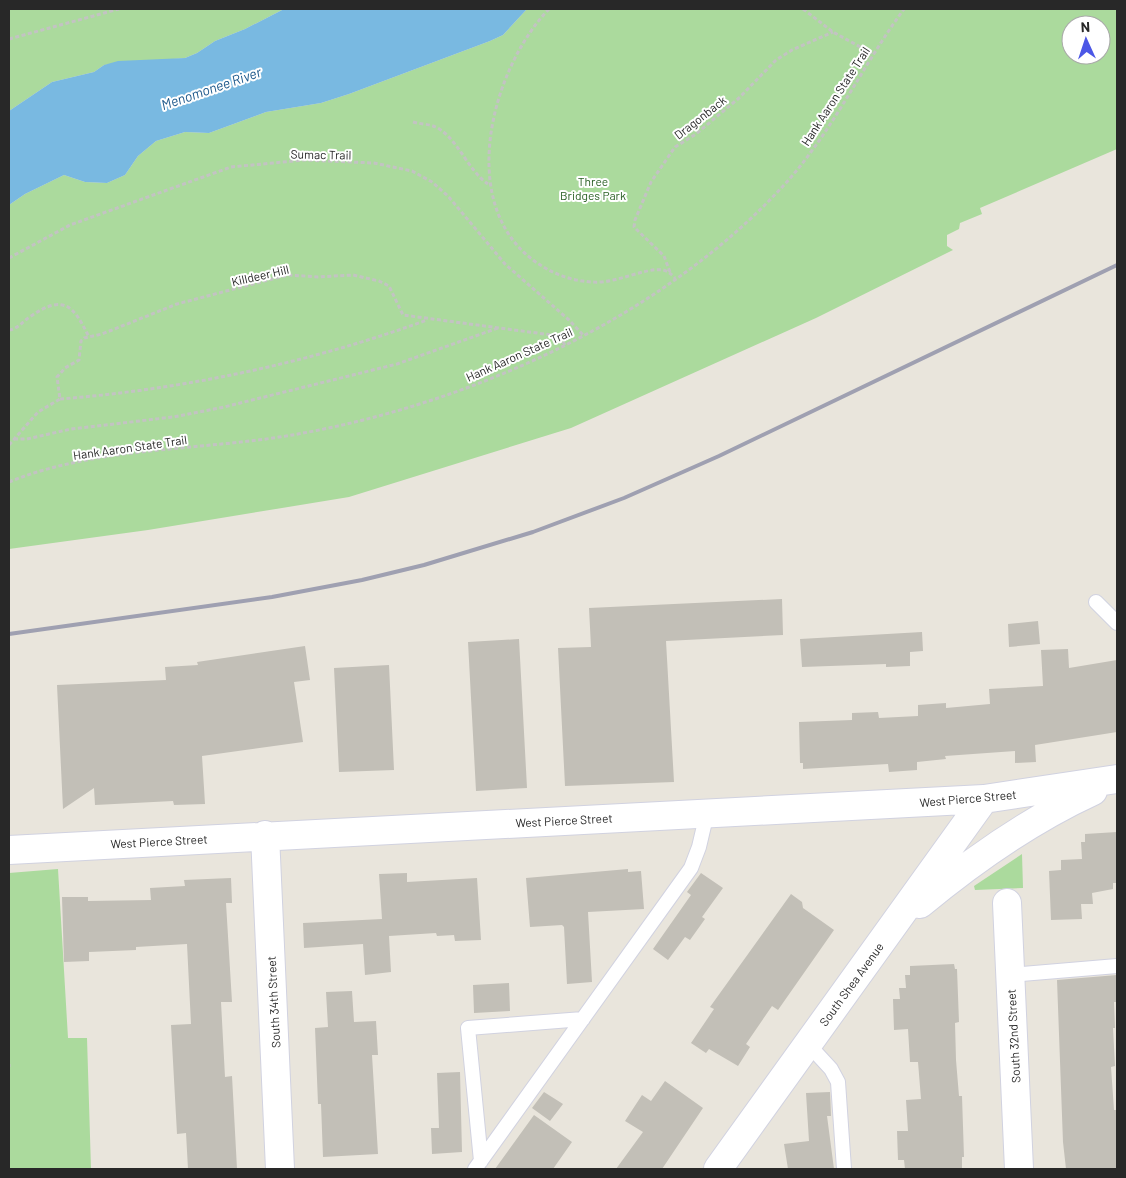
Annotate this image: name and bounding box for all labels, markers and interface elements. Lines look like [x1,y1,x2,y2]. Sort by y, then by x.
north arrow [1061,15,1111,65]
text: N [1080,18,1090,35]
street label: Hank Aaron State Trail [798,44,872,148]
water label: Menomonee River [159,63,264,113]
street label: Dragonback [671,92,729,142]
street label: Sumac Trail [291,146,351,162]
park label: Three Bridges Park [560,174,626,202]
street label: Killdeer Hill [230,262,290,288]
street label: Hank Aaron State Trail [464,324,574,384]
street label: Hank Aaron State Trail [72,432,188,462]
street label: West Pierce Street [919,787,1017,809]
street label: West Pierce Street [515,810,613,830]
street label: West Pierce Street [110,831,208,851]
street label: South Shea Avenue [816,940,886,1028]
street label: South 34th Street [264,956,282,1048]
street label: South 32nd Street [1004,989,1022,1083]

